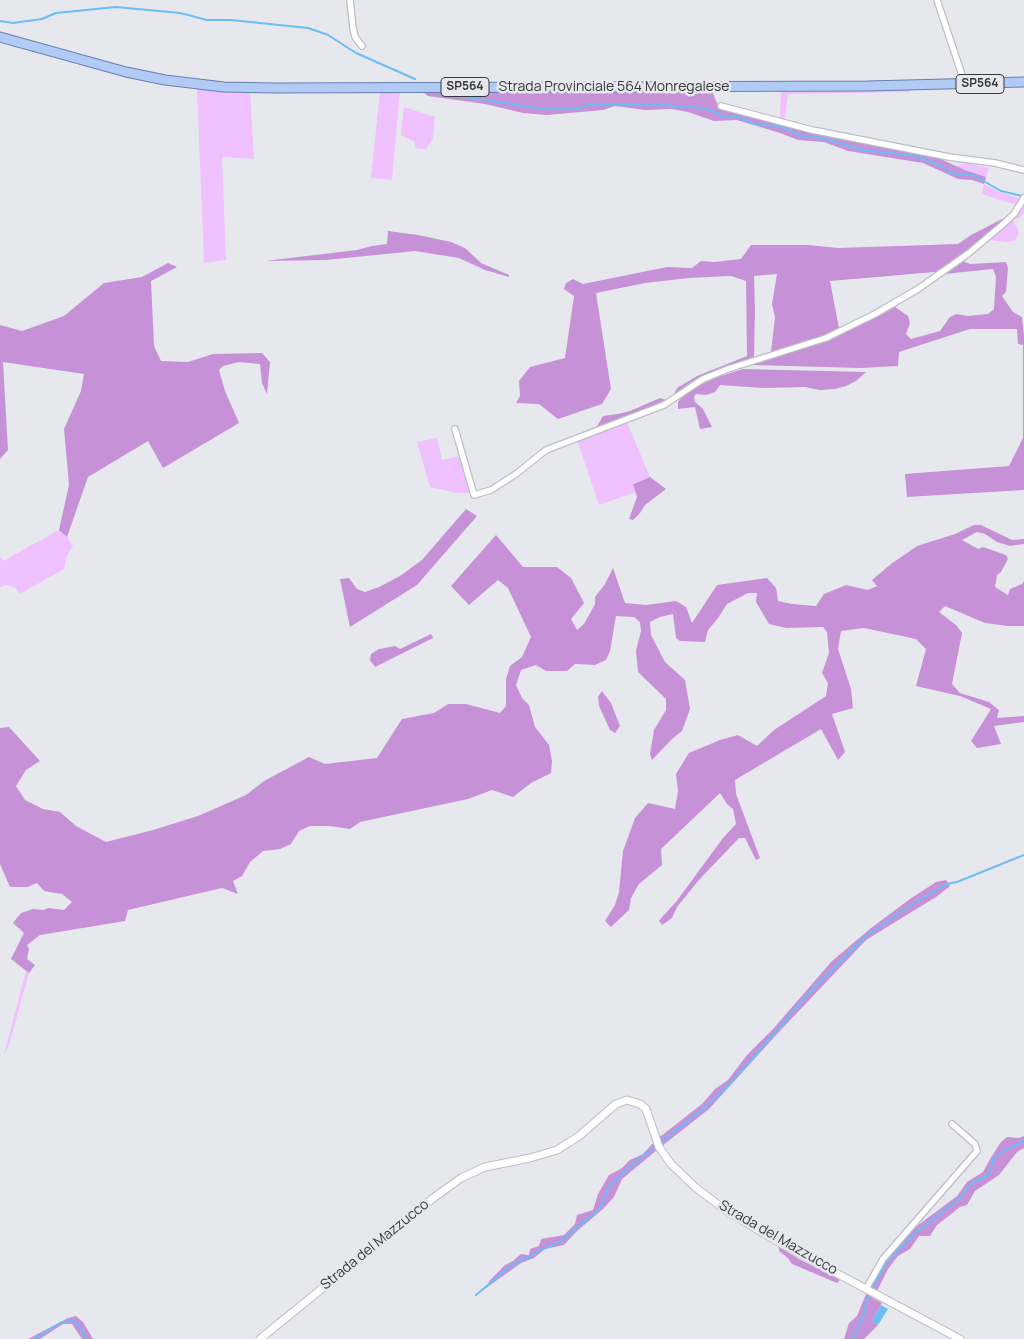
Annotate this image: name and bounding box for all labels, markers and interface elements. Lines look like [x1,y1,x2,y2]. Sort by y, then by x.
road number: SP564 [956,74,1004,94]
road number: SP564 [441,77,489,96]
street label: Strada Provinciale 564 Monregalese [499,79,729,95]
street label: Strada del Mazzucco [318,1196,432,1294]
street label: Strada del Mazzucco [716,1197,840,1279]

